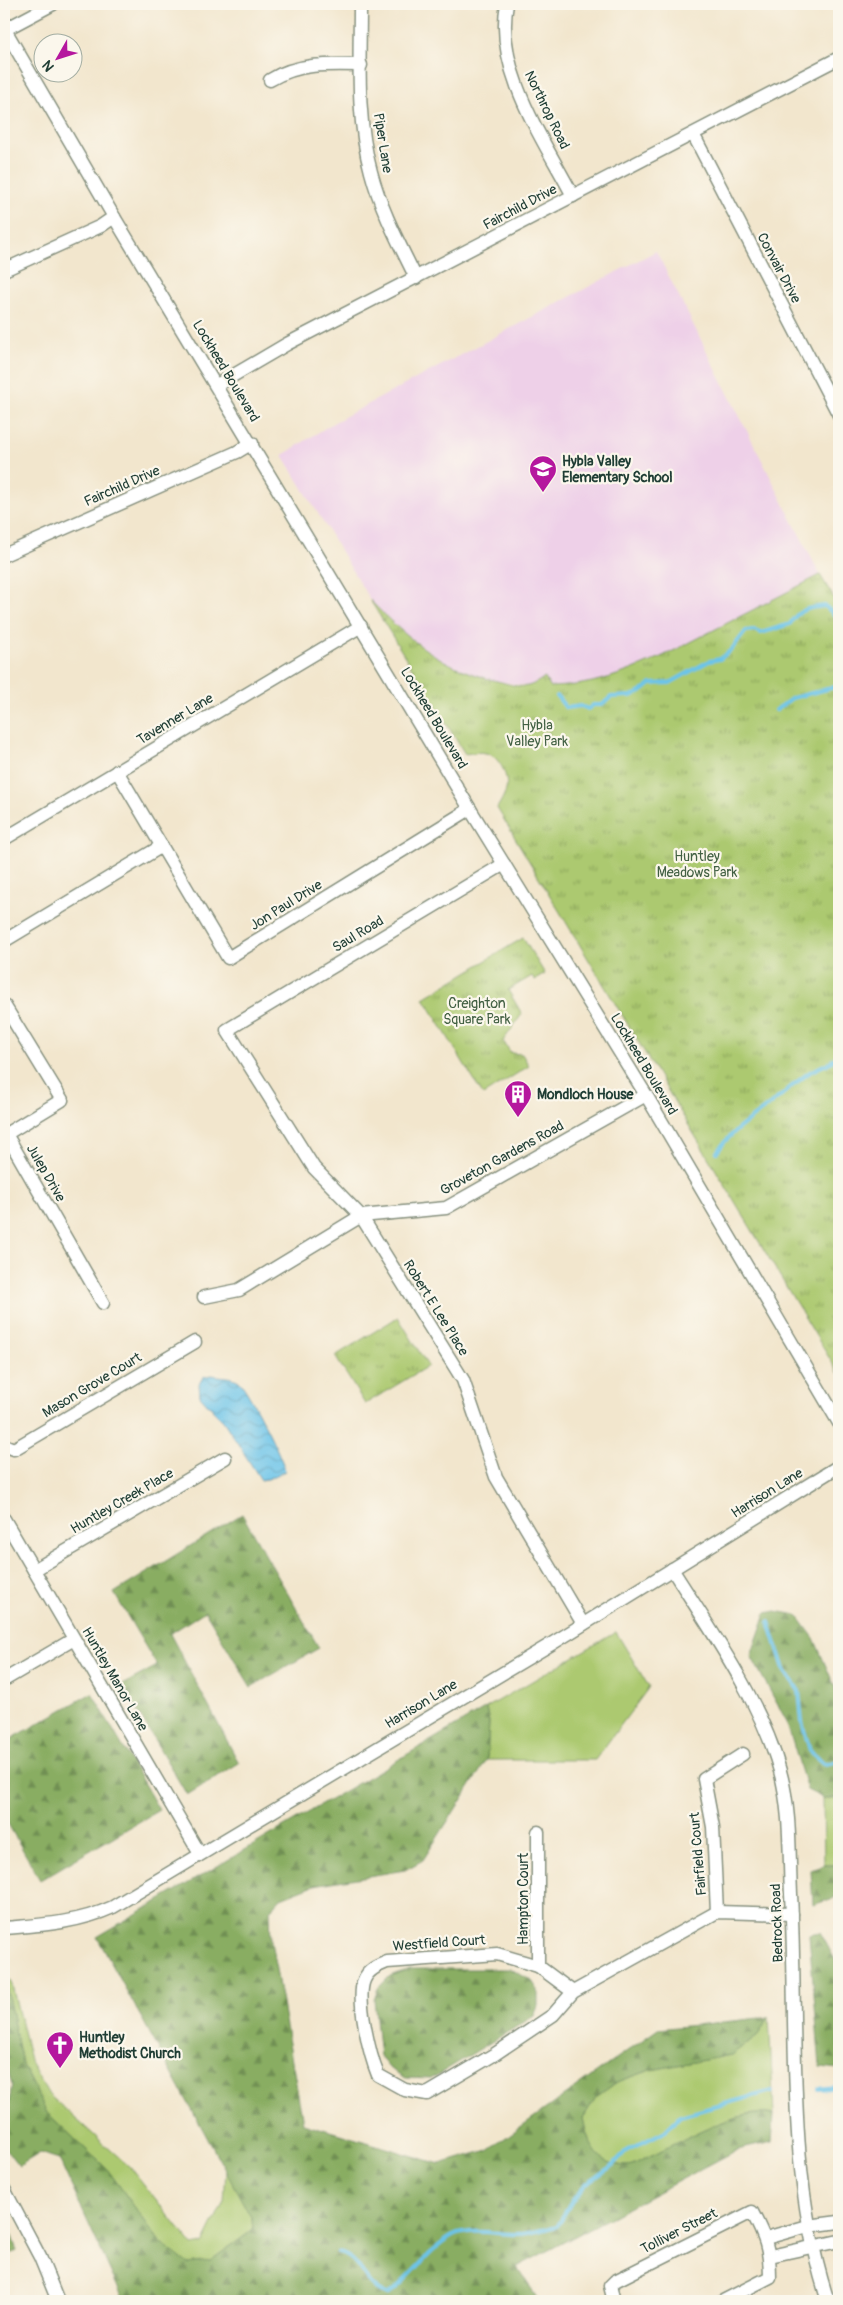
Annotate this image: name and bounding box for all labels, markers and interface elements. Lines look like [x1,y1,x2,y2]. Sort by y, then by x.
north arrow [32,32,82,82]
text: N [39,57,58,75]
street label: Northrop Road [521,68,573,152]
street label: Piper Lane [370,112,396,174]
street label: Fairchild Drive [480,180,560,234]
street label: Convair Drive [753,230,805,306]
street label: Lockheed Boulevard [189,317,263,425]
place label: Hybla Valley Elementary School [562,453,673,486]
school or university icon: Hybla Valley Elementary School [528,454,558,493]
street label: Fairchild Drive [82,462,163,510]
street label: Lockheed Boulevard [397,664,471,772]
street label: Tavenner Lane [134,690,216,748]
park label: Hybla Valley Park [506,717,568,750]
park label: Huntley Meadows Park [657,848,738,881]
street label: Jon Paul Drive [247,876,325,934]
street label: Saul Road [329,912,387,956]
park label: Creighton Square Park [443,995,511,1028]
street label: Lockheed Boulevard [607,1010,681,1118]
building icon: Mondloch House [503,1079,533,1118]
place label: Mondloch House [537,1086,634,1103]
street label: Groveton Gardens Road [437,1117,567,1199]
street label: Julep Drive [23,1141,69,1205]
street label: Robert E Lee Place [400,1257,472,1359]
street label: Mason Grove Court [39,1348,145,1421]
street label: Harrison Lane [728,1464,806,1522]
street label: Huntley Creek Place [67,1465,177,1537]
street label: Huntley Manor Lane [78,1624,152,1734]
street label: Harrison Lane [382,1676,460,1732]
street label: Fairfield Court [686,1811,710,1896]
street label: Hampton Court [515,1853,532,1945]
street label: Bedrock Road [767,1883,787,1963]
street label: Westfield Court [392,1931,486,1955]
place label: Huntley Methodist Church [79,2029,181,2062]
church icon: Huntley Methodist Church [45,2030,75,2069]
street label: Tolliver Street [638,2204,720,2258]

